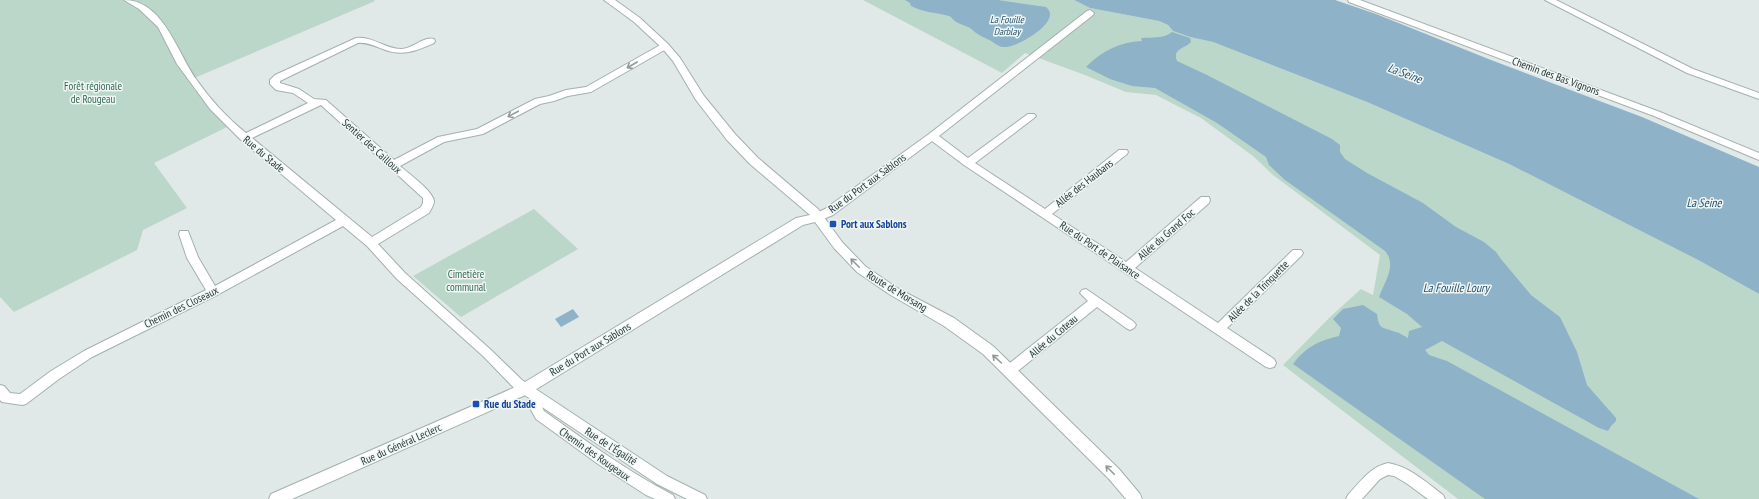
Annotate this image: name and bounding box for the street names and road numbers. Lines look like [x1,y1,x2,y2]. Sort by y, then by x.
street label: Chemin des Bas Vignons [1510,54,1602,98]
street label: Sentier des Cailloux [339,116,405,177]
street label: Rue du Stade [240,132,288,176]
street label: Rue du Port aux Sablons [826,150,909,216]
street label: Allée des Haubans [1052,156,1116,210]
street label: Allée du Grand Foc [1134,205,1198,263]
street label: Rue du Port de Plaisance [1057,218,1143,282]
street label: Allée de la Trinquette [1224,257,1292,325]
street label: Route de Morsang [864,267,930,315]
street label: Chemin des Closeaux [142,283,221,331]
street label: Allée du Coteau [1026,311,1081,361]
street label: Rue du Port aux Sablons [547,319,633,379]
street label: Rue du Général Leclerc [358,420,444,468]
street label: Chemin des Rougeaux [557,424,634,484]
street label: Rue de l'Égalité [582,424,640,468]

